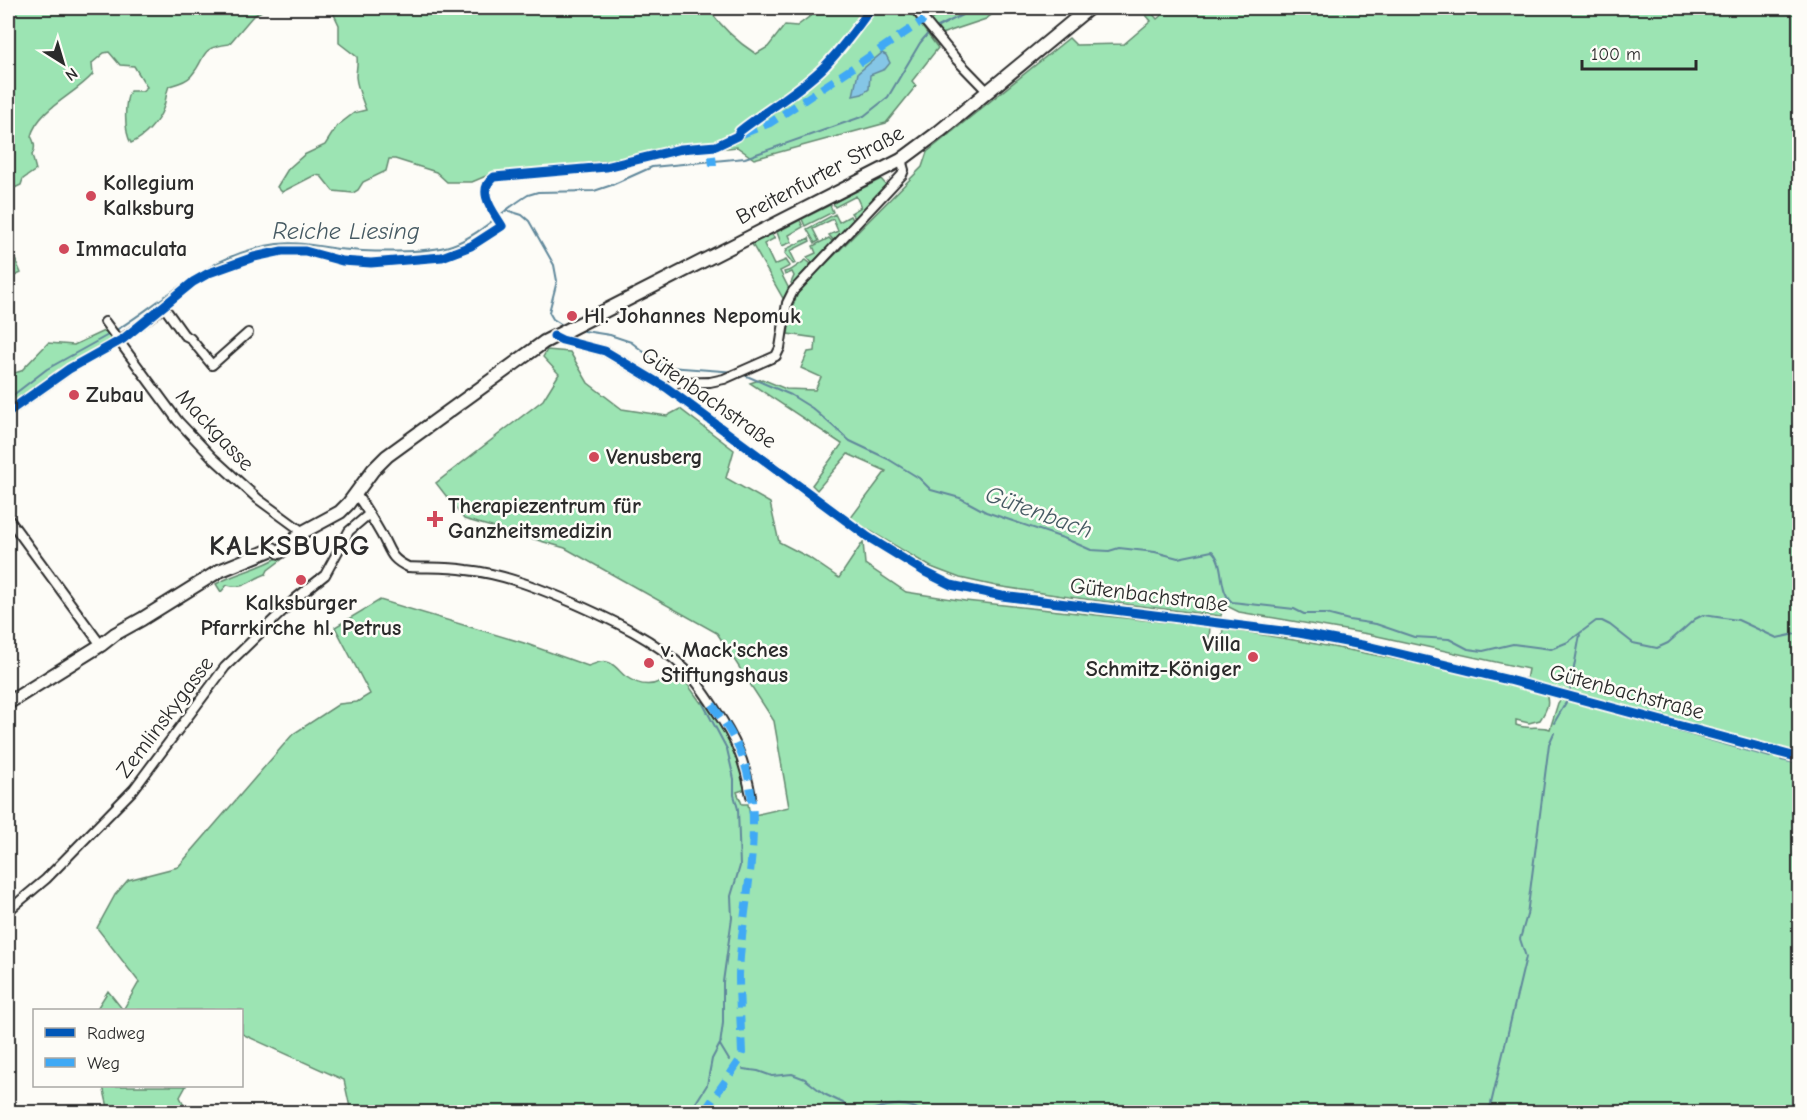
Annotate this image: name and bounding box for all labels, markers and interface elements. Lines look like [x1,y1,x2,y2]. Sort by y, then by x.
north arrow [33,33,93,93]
scale bar [1582,33,1696,71]
text: 100 m [1591,44,1641,65]
text: N [62,64,81,85]
street label: Breitenfurter Straße [732,120,908,230]
place label: Kollegium Kalksburg [103,170,195,221]
marker: Kollegium Kalksburg [84,189,98,203]
water label: Reiche Liesing [273,217,419,245]
place label: Immaculata [76,236,187,262]
marker: Immaculata [57,242,71,256]
place label: Hl. Johannes Nepomuk [584,303,801,329]
marker: Hl. Johannes Nepomuk [565,309,579,323]
street label: Gütenbachstraße [636,342,782,454]
place label: Zubau [86,382,144,408]
street label: Mackgasse [170,384,260,476]
marker: Zubau [67,388,81,402]
place label: Venusberg [606,444,703,470]
marker: Venusberg [587,450,601,464]
water label: Gütenbach [982,480,1096,544]
place label: Therapiezentrum für Ganzheitsmedizin [448,493,641,544]
marker: Therapiezentrum für Ganzheitsmedizin [426,510,444,528]
district label: KALKSBURG [209,530,371,562]
street label: Gütenbachstraße [1068,572,1230,618]
marker: Kalksburger Pfarrkirche hl. Petrus [294,573,308,587]
place label: Kalksburger Pfarrkirche hl. Petrus [201,590,401,641]
place label: Villa Schmitz-Königer [1086,631,1241,682]
place label: v. Mack'sches Stiftungshaus [660,637,788,688]
marker: Villa Schmitz-Königer [1246,650,1260,664]
street label: Zemlinskygasse [111,651,219,783]
marker: v. Mack'sches Stiftungshaus [642,656,656,670]
street label: Gütenbachstraße [1547,659,1707,725]
legend [33,1009,243,1087]
text: Radweg [87,1023,145,1044]
text: Weg [87,1053,120,1074]

